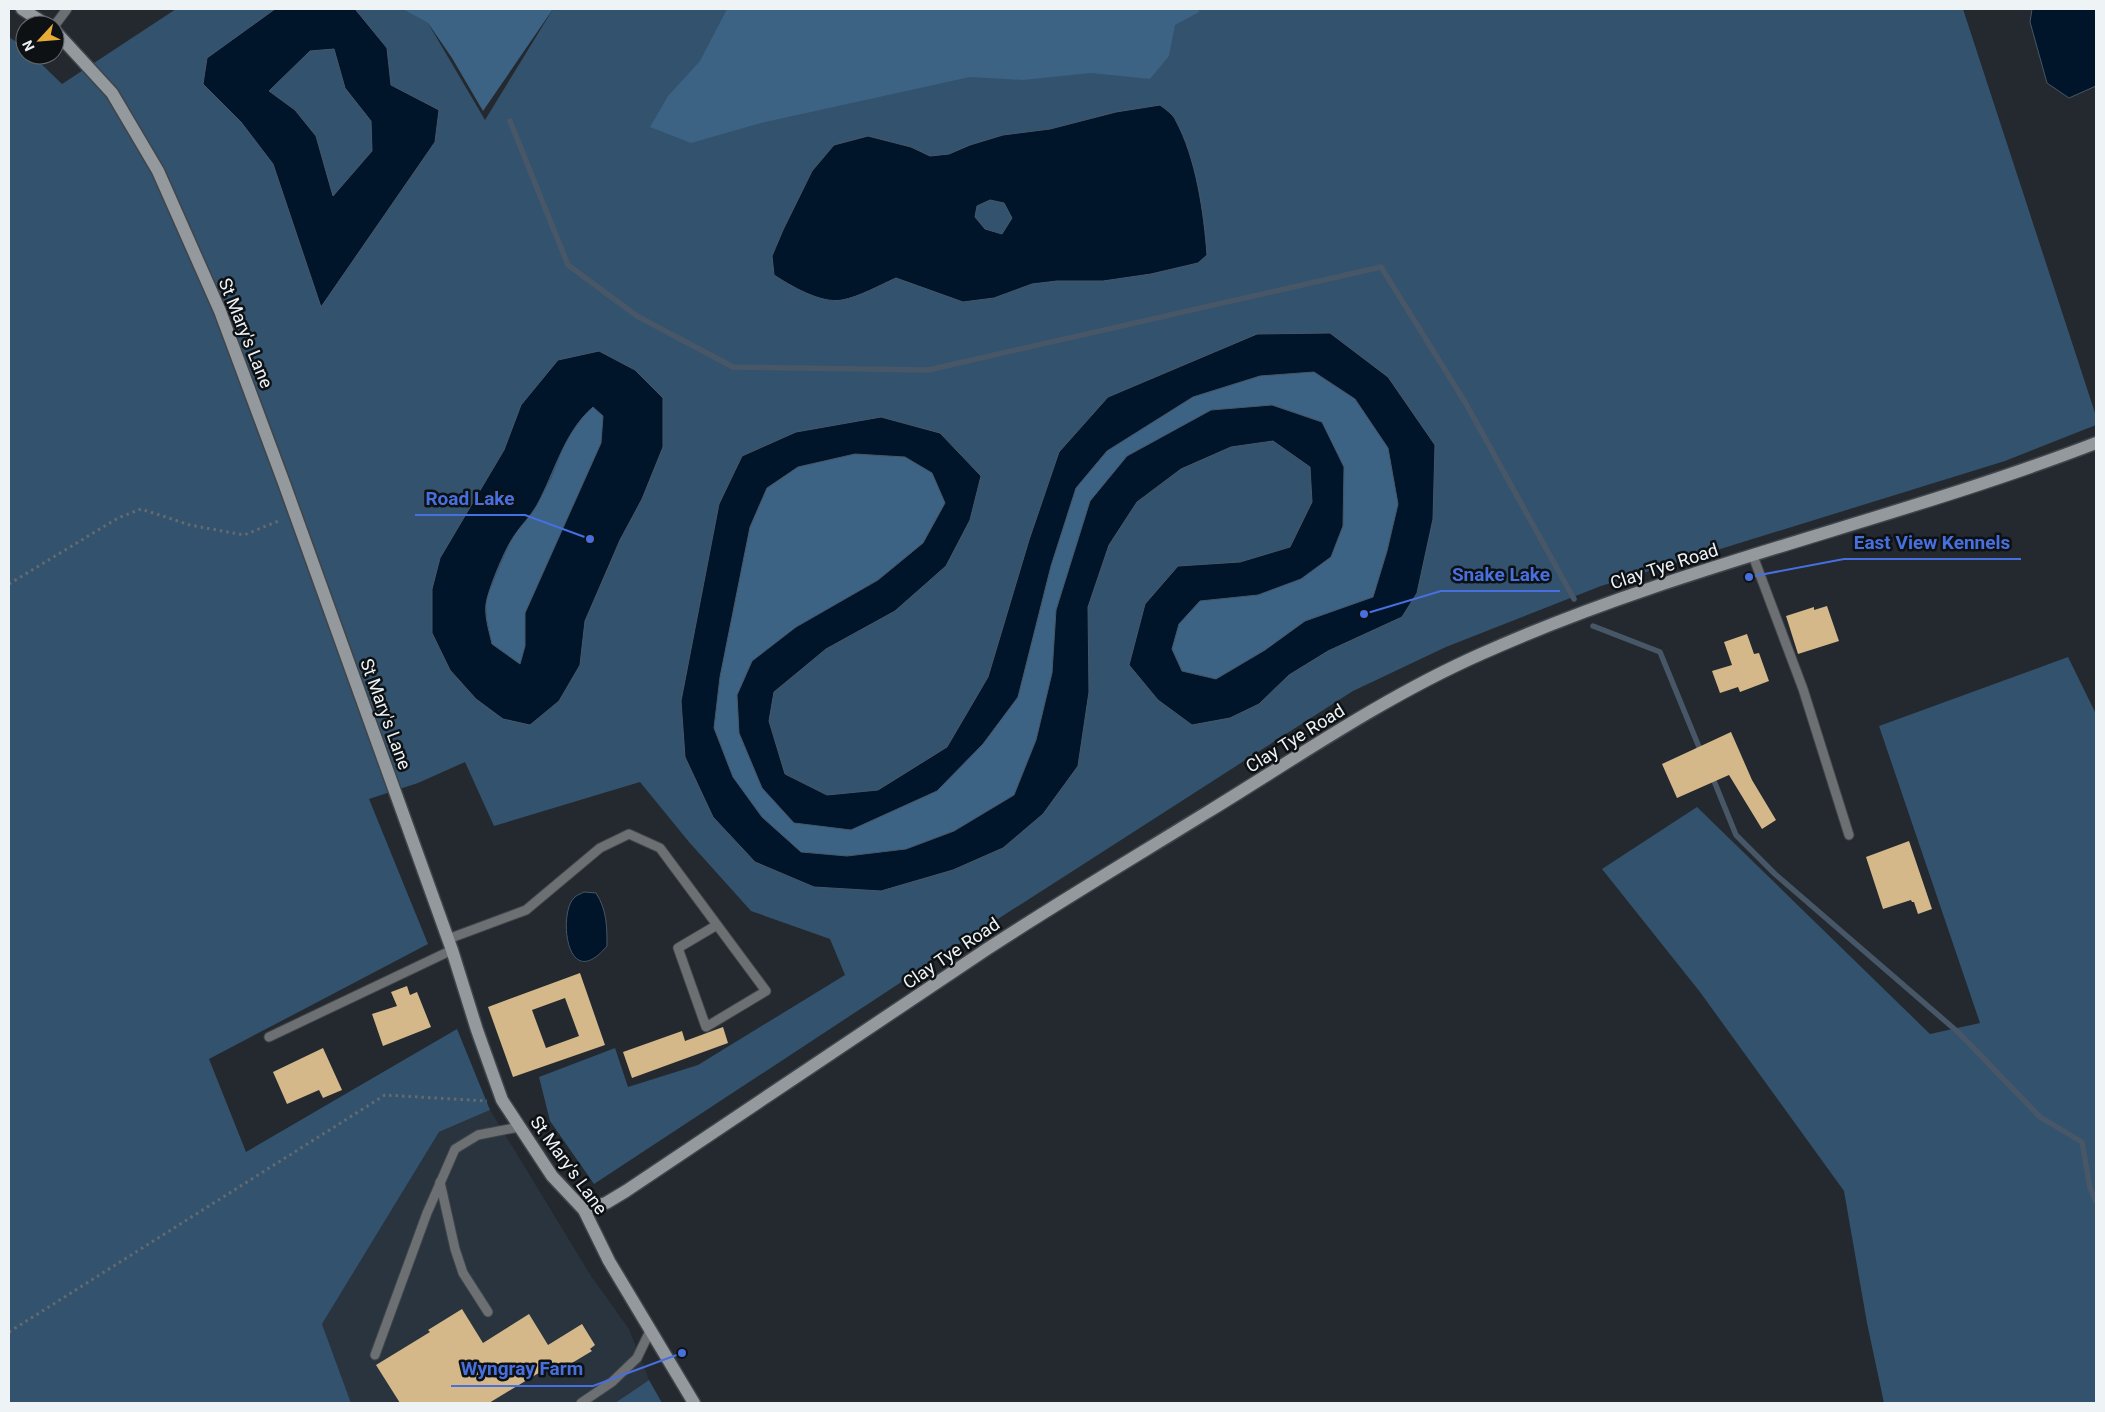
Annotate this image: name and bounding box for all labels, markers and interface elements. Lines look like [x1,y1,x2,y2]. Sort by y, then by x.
north arrow [15,15,65,65]
text: N [19,38,38,54]
street label: St Mary's Lane [214,275,278,391]
callout: Road Lake [415,481,525,515]
text: Road Lake [425,487,515,510]
callout: East View Kennels [1844,525,2021,559]
text: East View Kennels [1854,531,2011,554]
street label: Clay Tye Road [1607,539,1721,593]
callout: Snake Lake [1441,557,1560,591]
text: Snake Lake [1452,563,1550,586]
street label: St Mary's Lane [356,656,416,772]
street label: Clay Tye Road [1242,699,1348,777]
street label: Clay Tye Road [899,913,1003,993]
street label: St Mary's Lane [526,1112,612,1218]
callout: Wyngray Farm [451,1352,593,1386]
text: Wyngray Farm [461,1357,583,1380]

